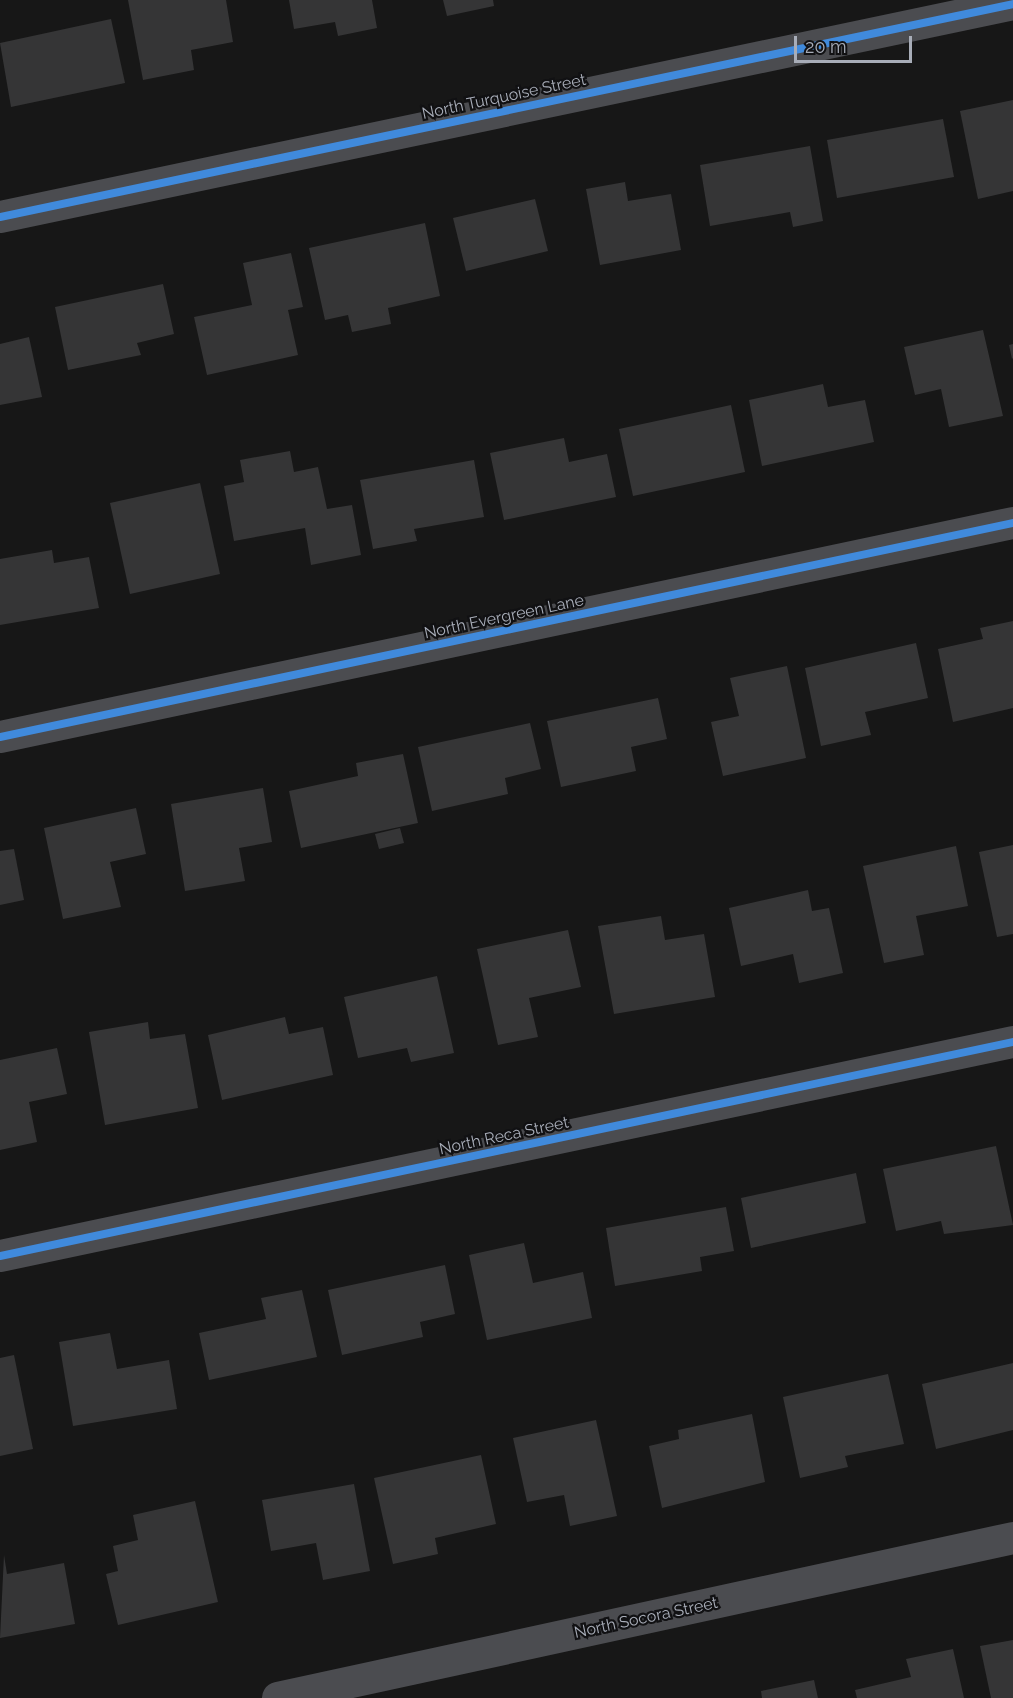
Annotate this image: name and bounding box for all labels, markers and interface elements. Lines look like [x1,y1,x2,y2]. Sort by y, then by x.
scale bar [797,24,916,62]
text: 20 m [805,36,847,57]
street label: North Turquoise Street [420,70,588,124]
street label: North Evergreen Lane [422,591,586,643]
street label: North Reca Street [438,1113,570,1159]
street label: North Socora Street [572,1593,720,1643]

